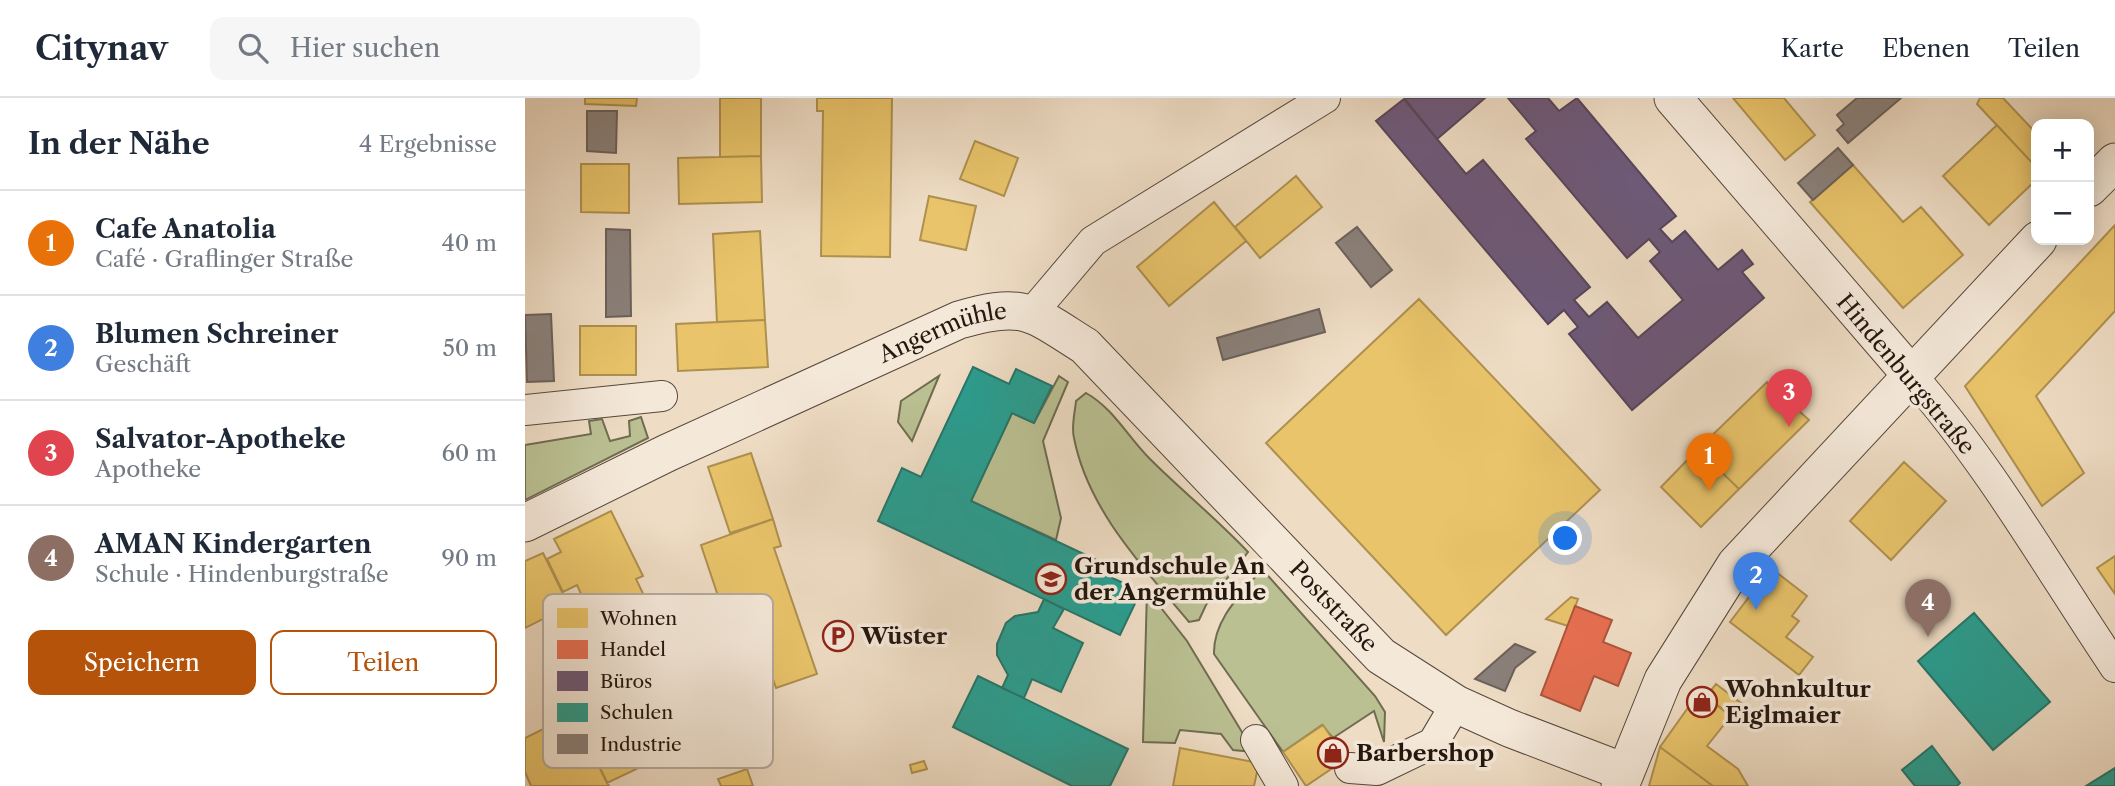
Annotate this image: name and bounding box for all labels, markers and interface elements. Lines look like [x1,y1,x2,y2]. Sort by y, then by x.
search box [210,17,700,80]
text: Citynav [35,28,168,69]
icon: search [234,29,272,67]
text: Hier suchen [290,32,440,64]
text: Karte [1781,34,1844,63]
text: Ebenen [1882,34,1970,63]
text: Teilen [2008,34,2080,63]
map controls [2031,119,2094,245]
button: + [2031,119,2094,182]
text: In der Nähe [28,125,210,162]
text: 4 Ergebnisse [359,130,497,158]
button: − [2031,182,2094,245]
text: Cafe Anatolia [95,213,276,245]
text: 1 [46,229,56,257]
text: 40 m [442,229,497,257]
text: Café · Graflinger Straße [95,245,353,273]
street label: Hindenburgstraße [1831,288,1981,460]
street label: Angermühle [873,297,1008,369]
text: Blumen Schreiner [95,318,338,350]
text: 2 [44,334,58,362]
text: 50 m [442,334,497,362]
text: Geschäft [95,350,191,378]
pin: 3 [1766,369,1812,427]
text: Salvator-Apotheke [95,423,346,455]
pin: 1 [1686,433,1732,491]
text: 3 [45,439,58,467]
text: 60 m [441,439,497,467]
text: Apotheke [95,455,201,483]
your location [1548,521,1582,555]
text: AMAN Kindergarten [95,528,372,560]
text: 4 [44,544,58,572]
text: 90 m [441,544,497,572]
place label: Grundschule An der Angermühle [1074,552,1267,606]
pin: 2 [1733,552,1779,610]
street label: Poststraße [1284,555,1383,658]
text: Schule · Hindenburgstraße [95,560,389,588]
school or university icon: Grundschule An der Angermühle [1034,562,1068,596]
pin: 4 [1905,579,1951,637]
legend [543,594,773,768]
text: Wohnen [599,607,677,630]
parking icon: Wüster [821,619,855,653]
place label: Wüster [860,622,948,650]
button: Speichern [28,630,256,695]
button: Teilen [270,630,497,695]
text: Handel [600,638,666,661]
text: Büros [600,670,652,693]
place label: Wohnkultur Eiglmaier [1724,675,1872,729]
shop icon: Wohnkultur Eiglmaier [1685,685,1719,719]
text: Schulen [600,701,673,724]
text: Industrie [600,733,682,756]
shop icon: Barbershop [1316,736,1350,770]
place label: Barbershop [1356,739,1494,767]

